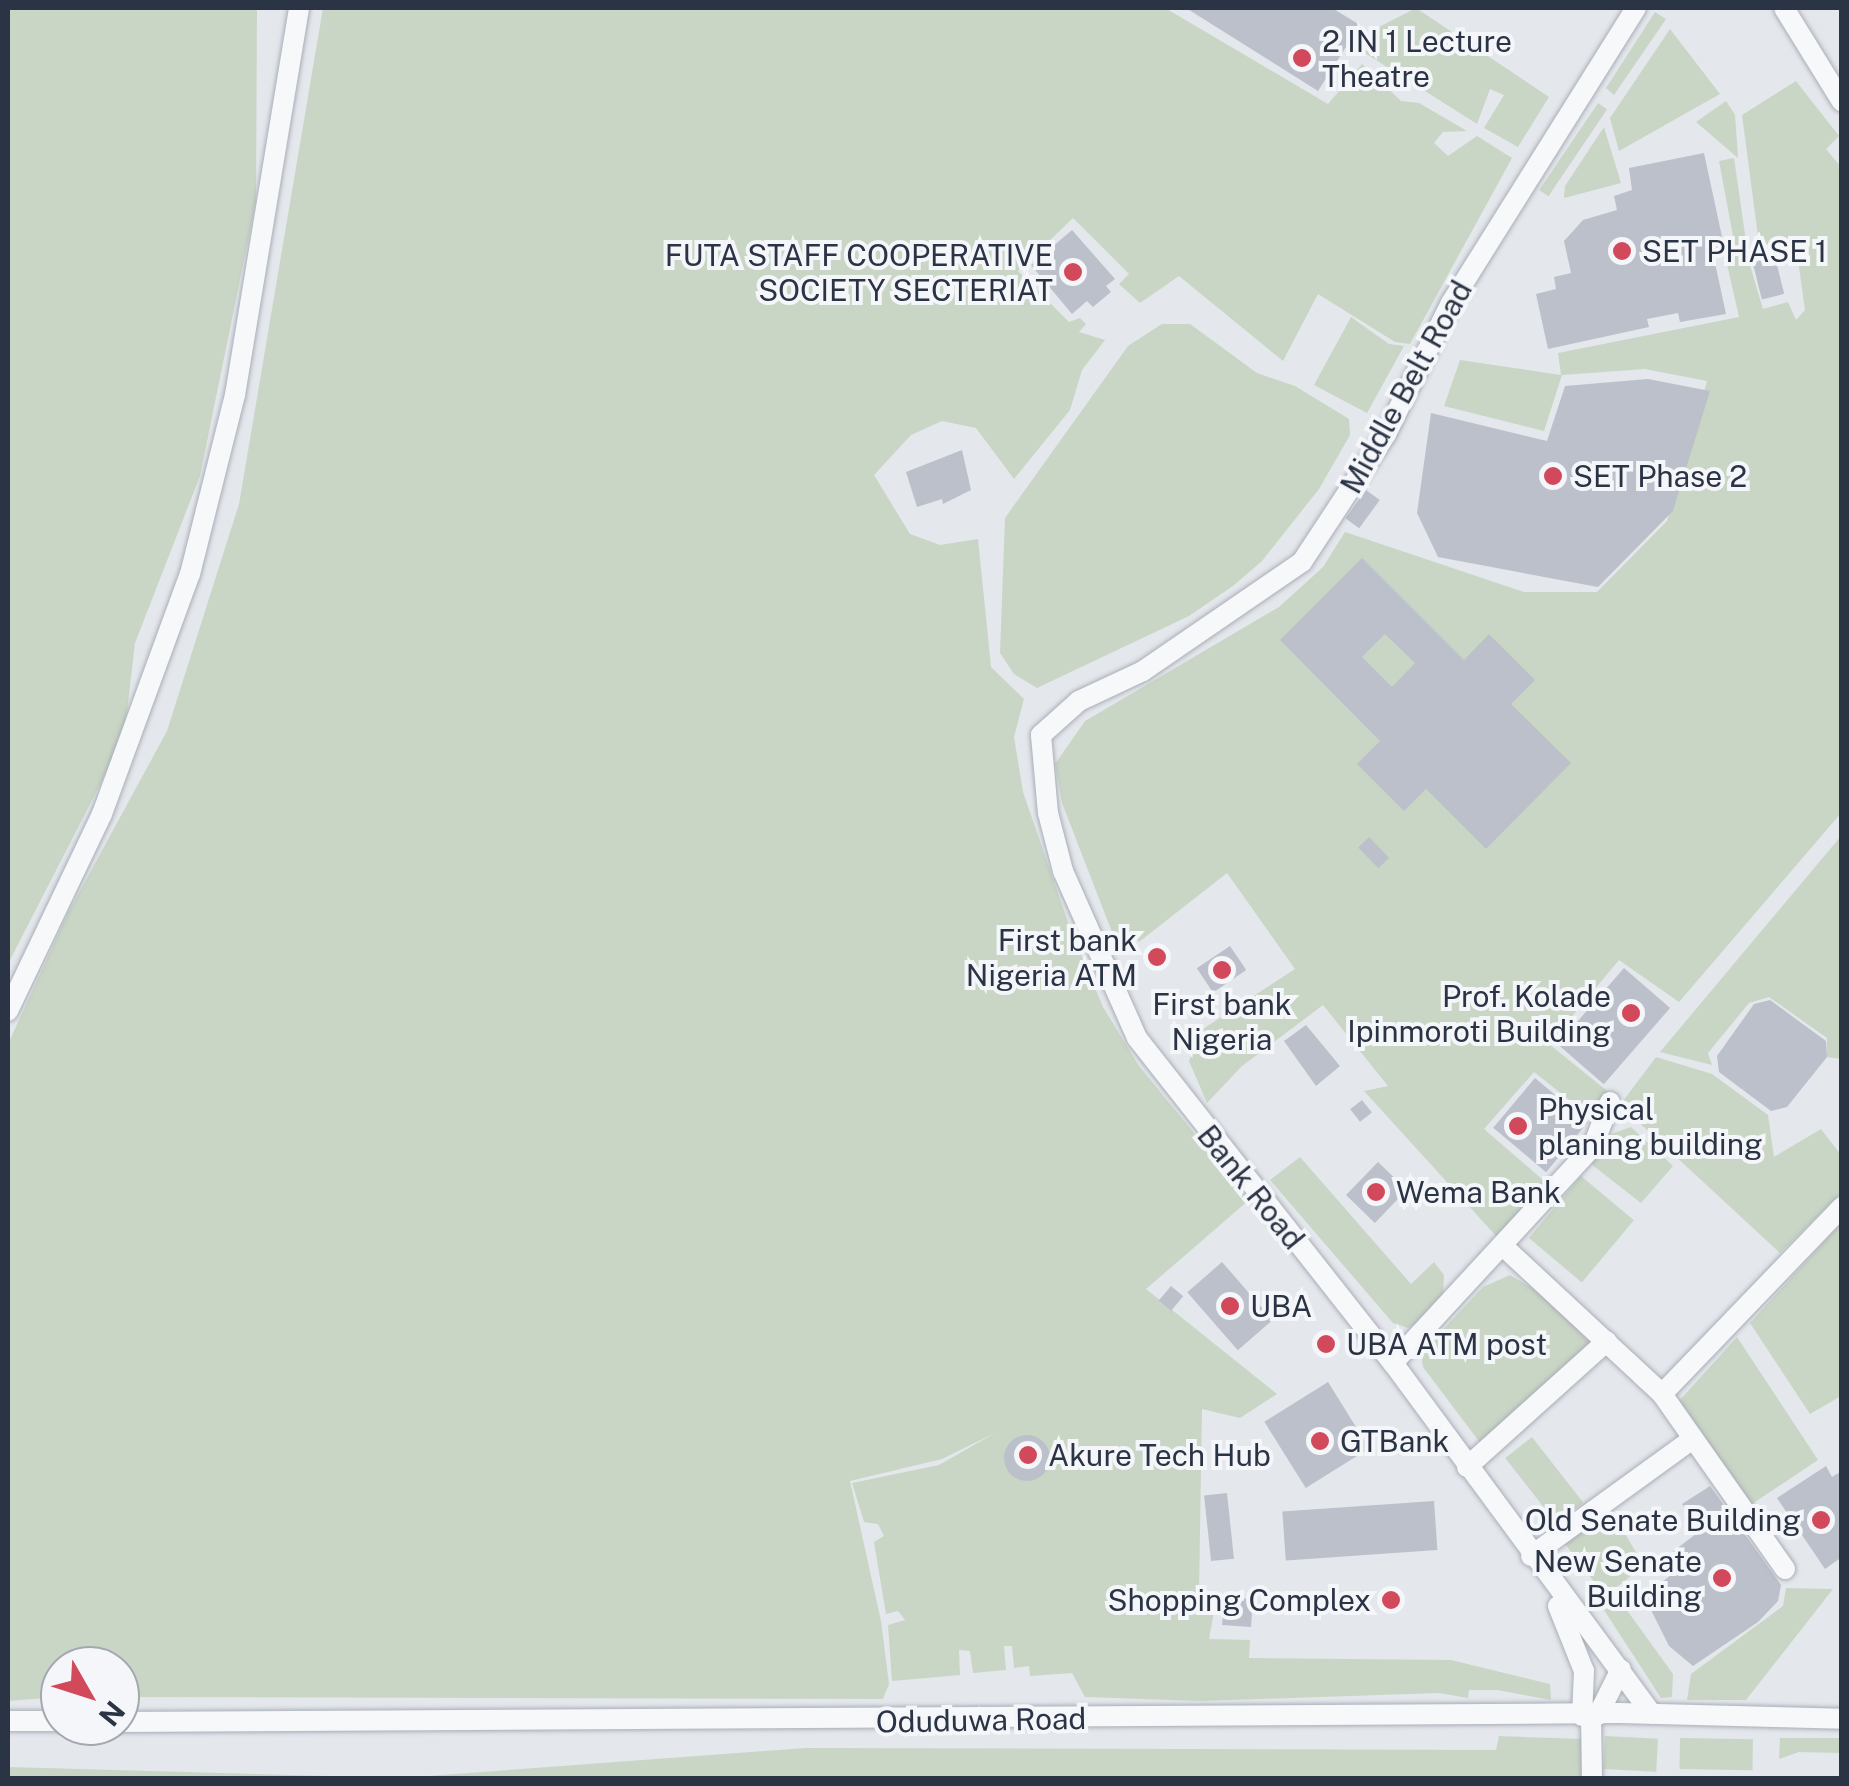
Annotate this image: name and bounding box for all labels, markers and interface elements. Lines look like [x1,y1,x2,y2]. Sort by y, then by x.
place label: 2 IN 1 Lecture Theatre [1322,23,1512,94]
marker: 2 IN 1 Lecture Theatre [1291,47,1313,69]
place label: SET PHASE 1 [1642,233,1827,269]
place label: FUTA STAFF COOPERATIVE SOCIETY SECTERIAT [665,237,1053,308]
marker: SET PHASE 1 [1611,240,1633,262]
marker: FUTA STAFF COOPERATIVE SOCIETY SECTERIAT [1062,261,1084,283]
street label: Middle Belt Road [1333,274,1479,500]
place label: SET Phase 2 [1573,458,1747,494]
marker: SET Phase 2 [1542,465,1564,487]
place label: First bank Nigeria ATM [966,922,1137,992]
marker: First bank Nigeria ATM [1146,946,1168,968]
marker: First bank Nigeria [1211,959,1233,981]
place label: Prof. Kolade Ipinmoroti Building [1347,978,1611,1048]
place label: First bank Nigeria [1152,986,1292,1056]
marker: Prof. Kolade Ipinmoroti Building [1620,1002,1642,1024]
place label: Physical planing building [1538,1091,1763,1162]
marker: Physical planing building [1507,1115,1529,1137]
street label: Bank Road [1190,1118,1312,1256]
place label: Wema Bank [1396,1174,1561,1210]
marker: Wema Bank [1365,1181,1387,1203]
place label: UBA [1250,1288,1312,1324]
marker: UBA [1219,1295,1241,1317]
place label: UBA ATM post [1346,1326,1547,1362]
marker: UBA ATM post [1315,1333,1337,1355]
place label: GTBank [1340,1423,1449,1459]
marker: GTBank [1309,1430,1331,1452]
place label: Akure Tech Hub [1048,1437,1271,1473]
marker: Akure Tech Hub [1017,1444,1039,1466]
place label: Old Senate Building [1524,1502,1801,1538]
marker: Old Senate Building [1810,1509,1832,1531]
place label: New Senate Building [1534,1543,1702,1614]
marker: New Senate Building [1711,1567,1733,1589]
place label: Shopping Complex [1107,1582,1371,1618]
marker: Shopping Complex [1380,1589,1402,1611]
north arrow [40,1646,140,1746]
text: N [92,1695,132,1733]
street label: Oduduwa Road [875,1700,1087,1740]

